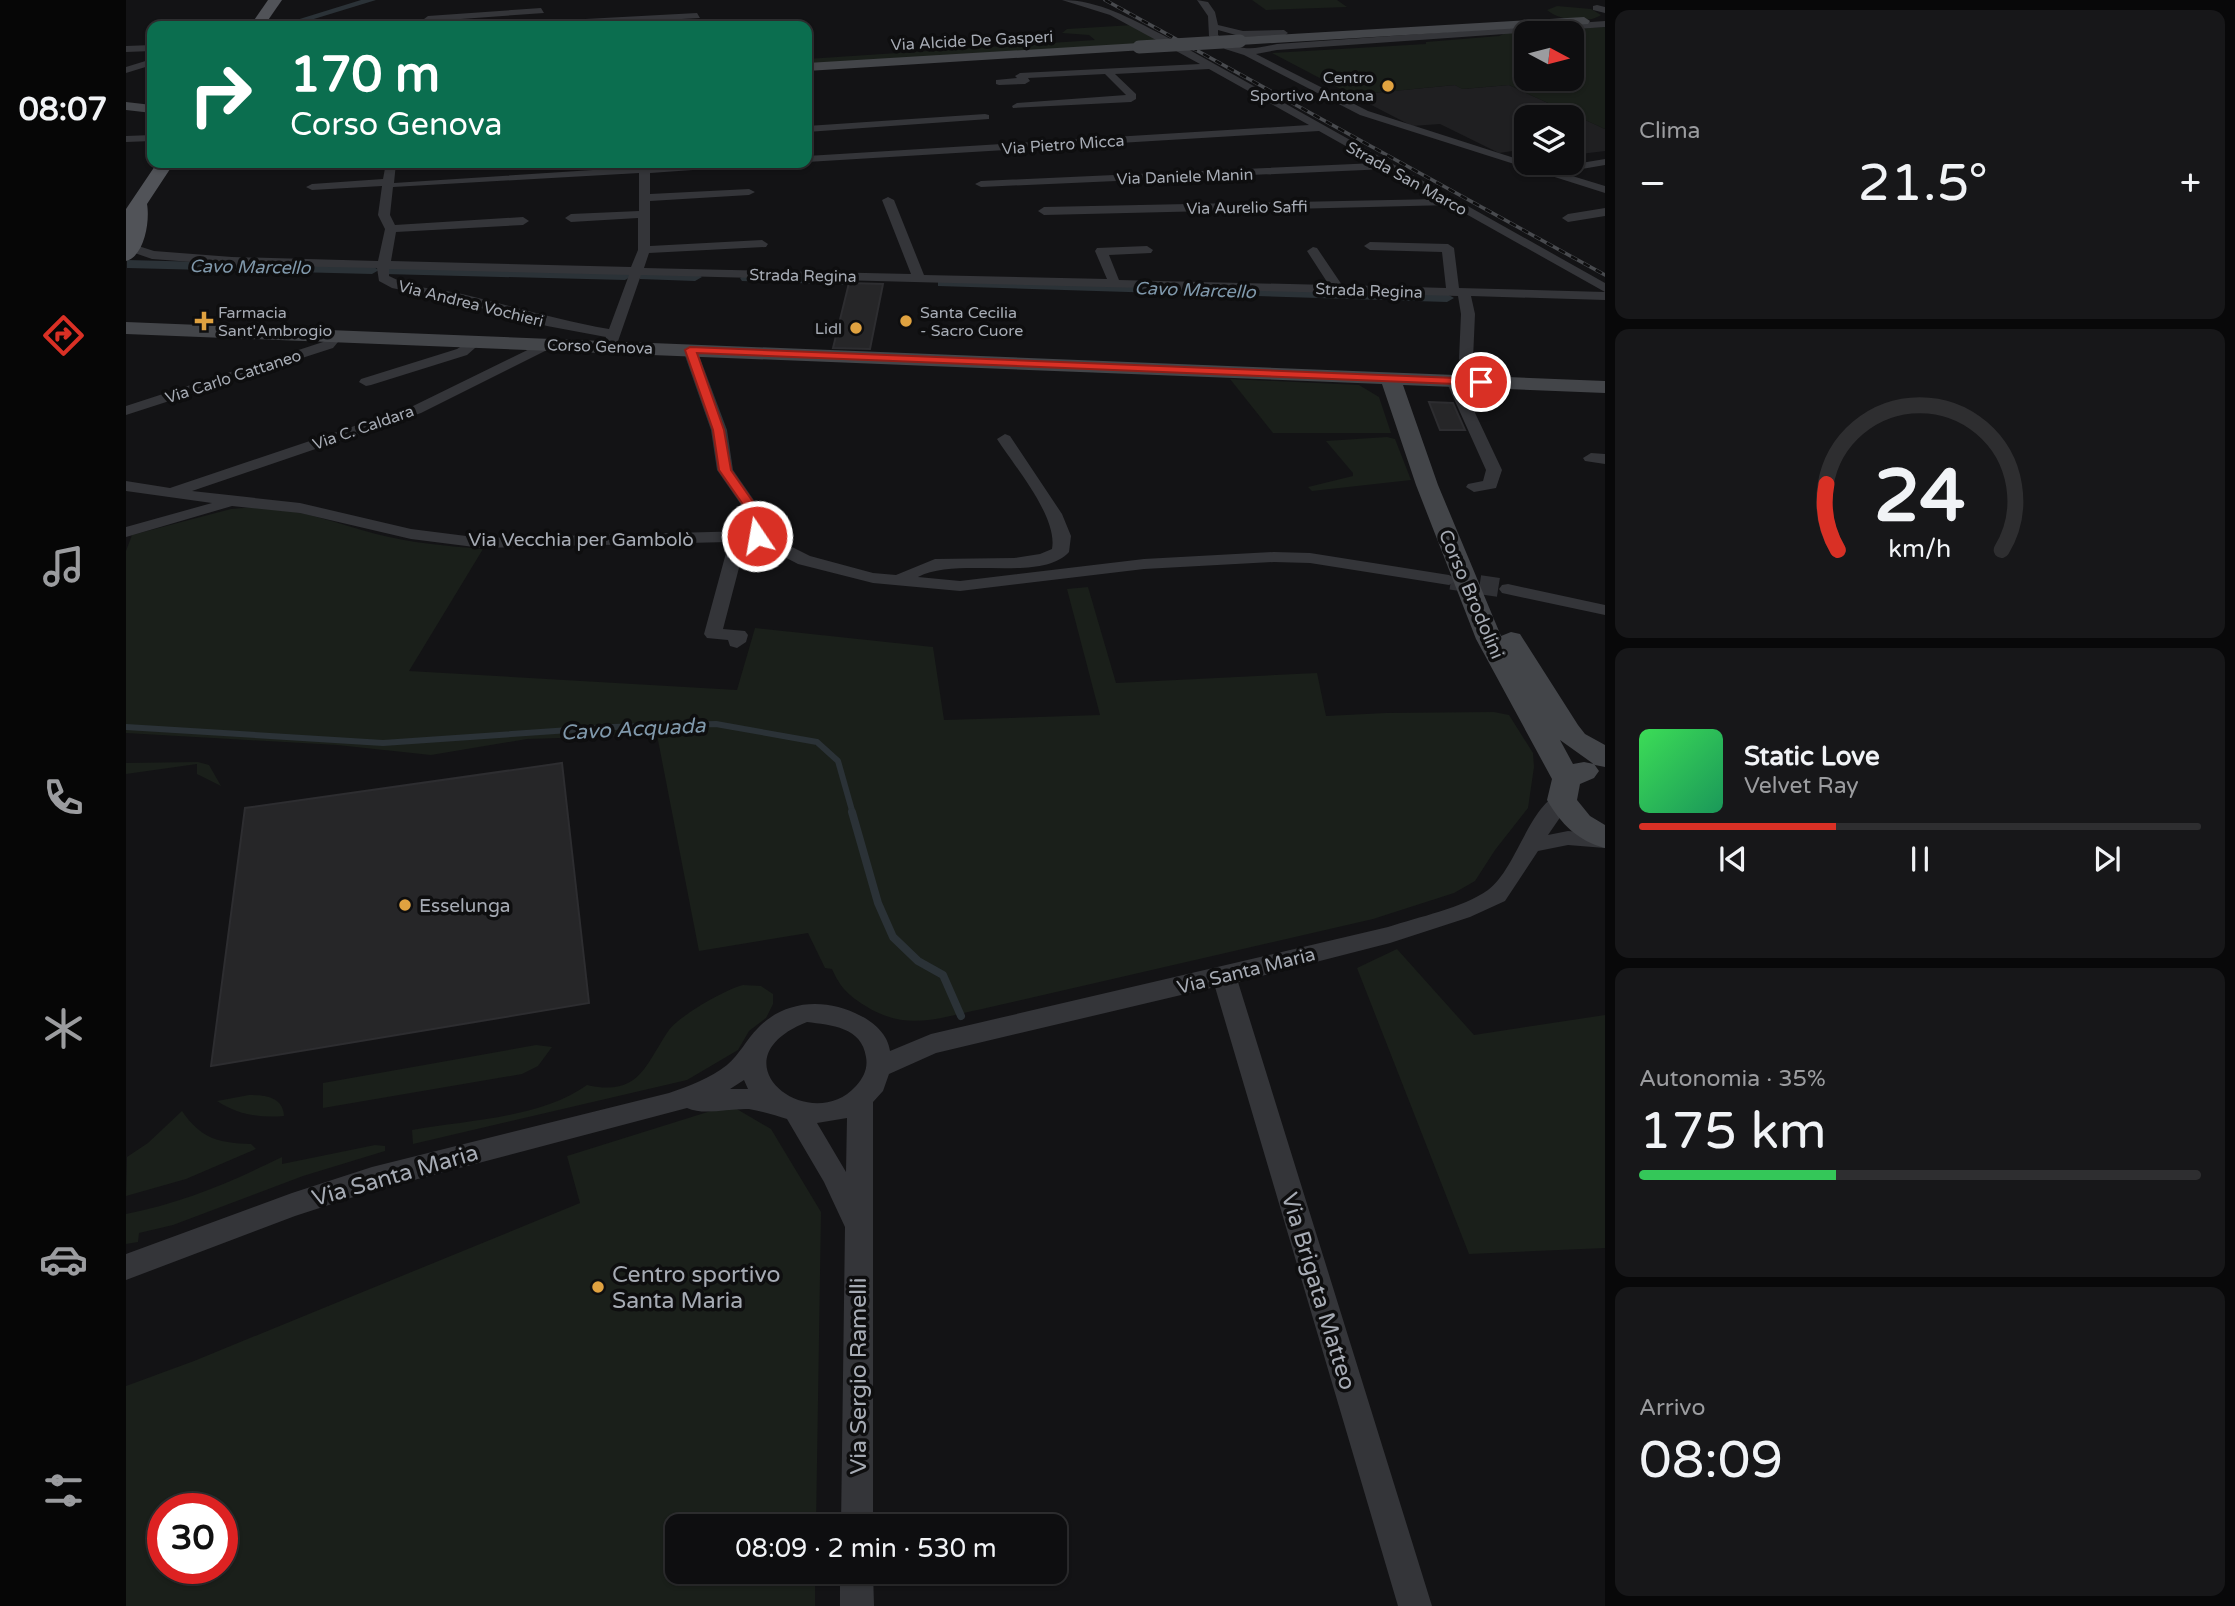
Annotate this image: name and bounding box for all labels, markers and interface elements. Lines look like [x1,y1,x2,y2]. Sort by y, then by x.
north arrow [1514,21,1584,91]
map controls [1514,21,1584,175]
street label: Via Alcide De Gasperi [890,27,1054,55]
text: 170 m [290,46,440,105]
icon: right [175,49,266,140]
place label: Centro Sportivo Antona [1250,68,1374,106]
marker: Centro Sportivo Antona [1380,78,1396,94]
text: 08:07 [19,91,107,129]
button: layers [1514,105,1584,175]
text: Corso Genova [290,106,502,144]
text: Clima [1639,117,1700,145]
street label: Via Pietro Micca [1001,131,1125,159]
street label: Strada San Marco [1343,137,1471,220]
text: 21.5° [1858,152,1988,215]
text: − [1639,161,1666,207]
text: + [2180,161,2201,207]
street label: Via Daniele Manin [1116,165,1254,189]
street label: Via Aurelio Saffi [1186,197,1308,219]
water label: Cavo Marcello [189,255,312,279]
street label: Strada Regina [749,265,857,287]
street label: Via Andrea Vochieri [396,276,546,332]
water label: Cavo Marcello [1134,277,1257,303]
street label: Strada Regina [1315,279,1423,303]
place label: Farmacia Sant'Ambrogio [218,303,332,341]
place label: Santa Cecilia - Sacro Cuore [920,303,1023,341]
icon: directions [39,311,88,360]
marker: Farmacia Sant'Ambrogio [196,313,212,329]
marker: Santa Cecilia - Sacro Cuore [898,313,914,329]
place label: Lidl [815,319,842,339]
marker: Lidl [848,320,864,336]
street label: Corso Genova [547,335,653,359]
street label: Via Carlo Cattaneo [163,346,304,408]
pin [1451,352,1511,412]
icon: arrive [1462,363,1500,401]
street label: Via C. Caldara [310,401,417,455]
text: 24 [1874,453,1966,541]
position arrow [720,499,794,573]
street label: Corso Brodolini [1434,526,1508,662]
street label: Via Vecchia per Gambolò [468,529,694,551]
text: km/h [1889,534,1951,564]
icon: music [39,542,88,591]
water label: Cavo Acquada [560,713,707,746]
text: Static Love [1744,741,1880,772]
text: Velvet Ray [1744,772,1859,800]
icon: phone [39,773,88,822]
icon: previous [1714,840,1752,878]
icon: pause [1901,840,1939,878]
icon: next [2088,840,2126,878]
place label: Esselunga [419,895,511,917]
marker: Esselunga [397,897,413,913]
street label: Via Santa Maria [1175,943,1318,999]
icon: climate [39,1004,88,1053]
text: Autonomia · 35% [1639,1065,1826,1093]
text: 175 km [1639,1100,1827,1163]
street label: Via Santa Maria [309,1139,482,1213]
street label: Via Brigata Matteo [1275,1189,1361,1393]
icon: car [39,1235,88,1284]
place label: Centro sportivo Santa Maria [612,1261,780,1315]
street label: Via Sergio Ramelli [845,1278,873,1474]
marker: Centro sportivo Santa Maria [590,1279,606,1295]
text: Arrivo [1639,1394,1705,1422]
text: 08:09 [1639,1429,1783,1492]
icon: filters [39,1466,88,1515]
speed limit sign: 30 [147,1493,238,1584]
text: 08:09 · 2 min · 530 m [735,1533,997,1564]

